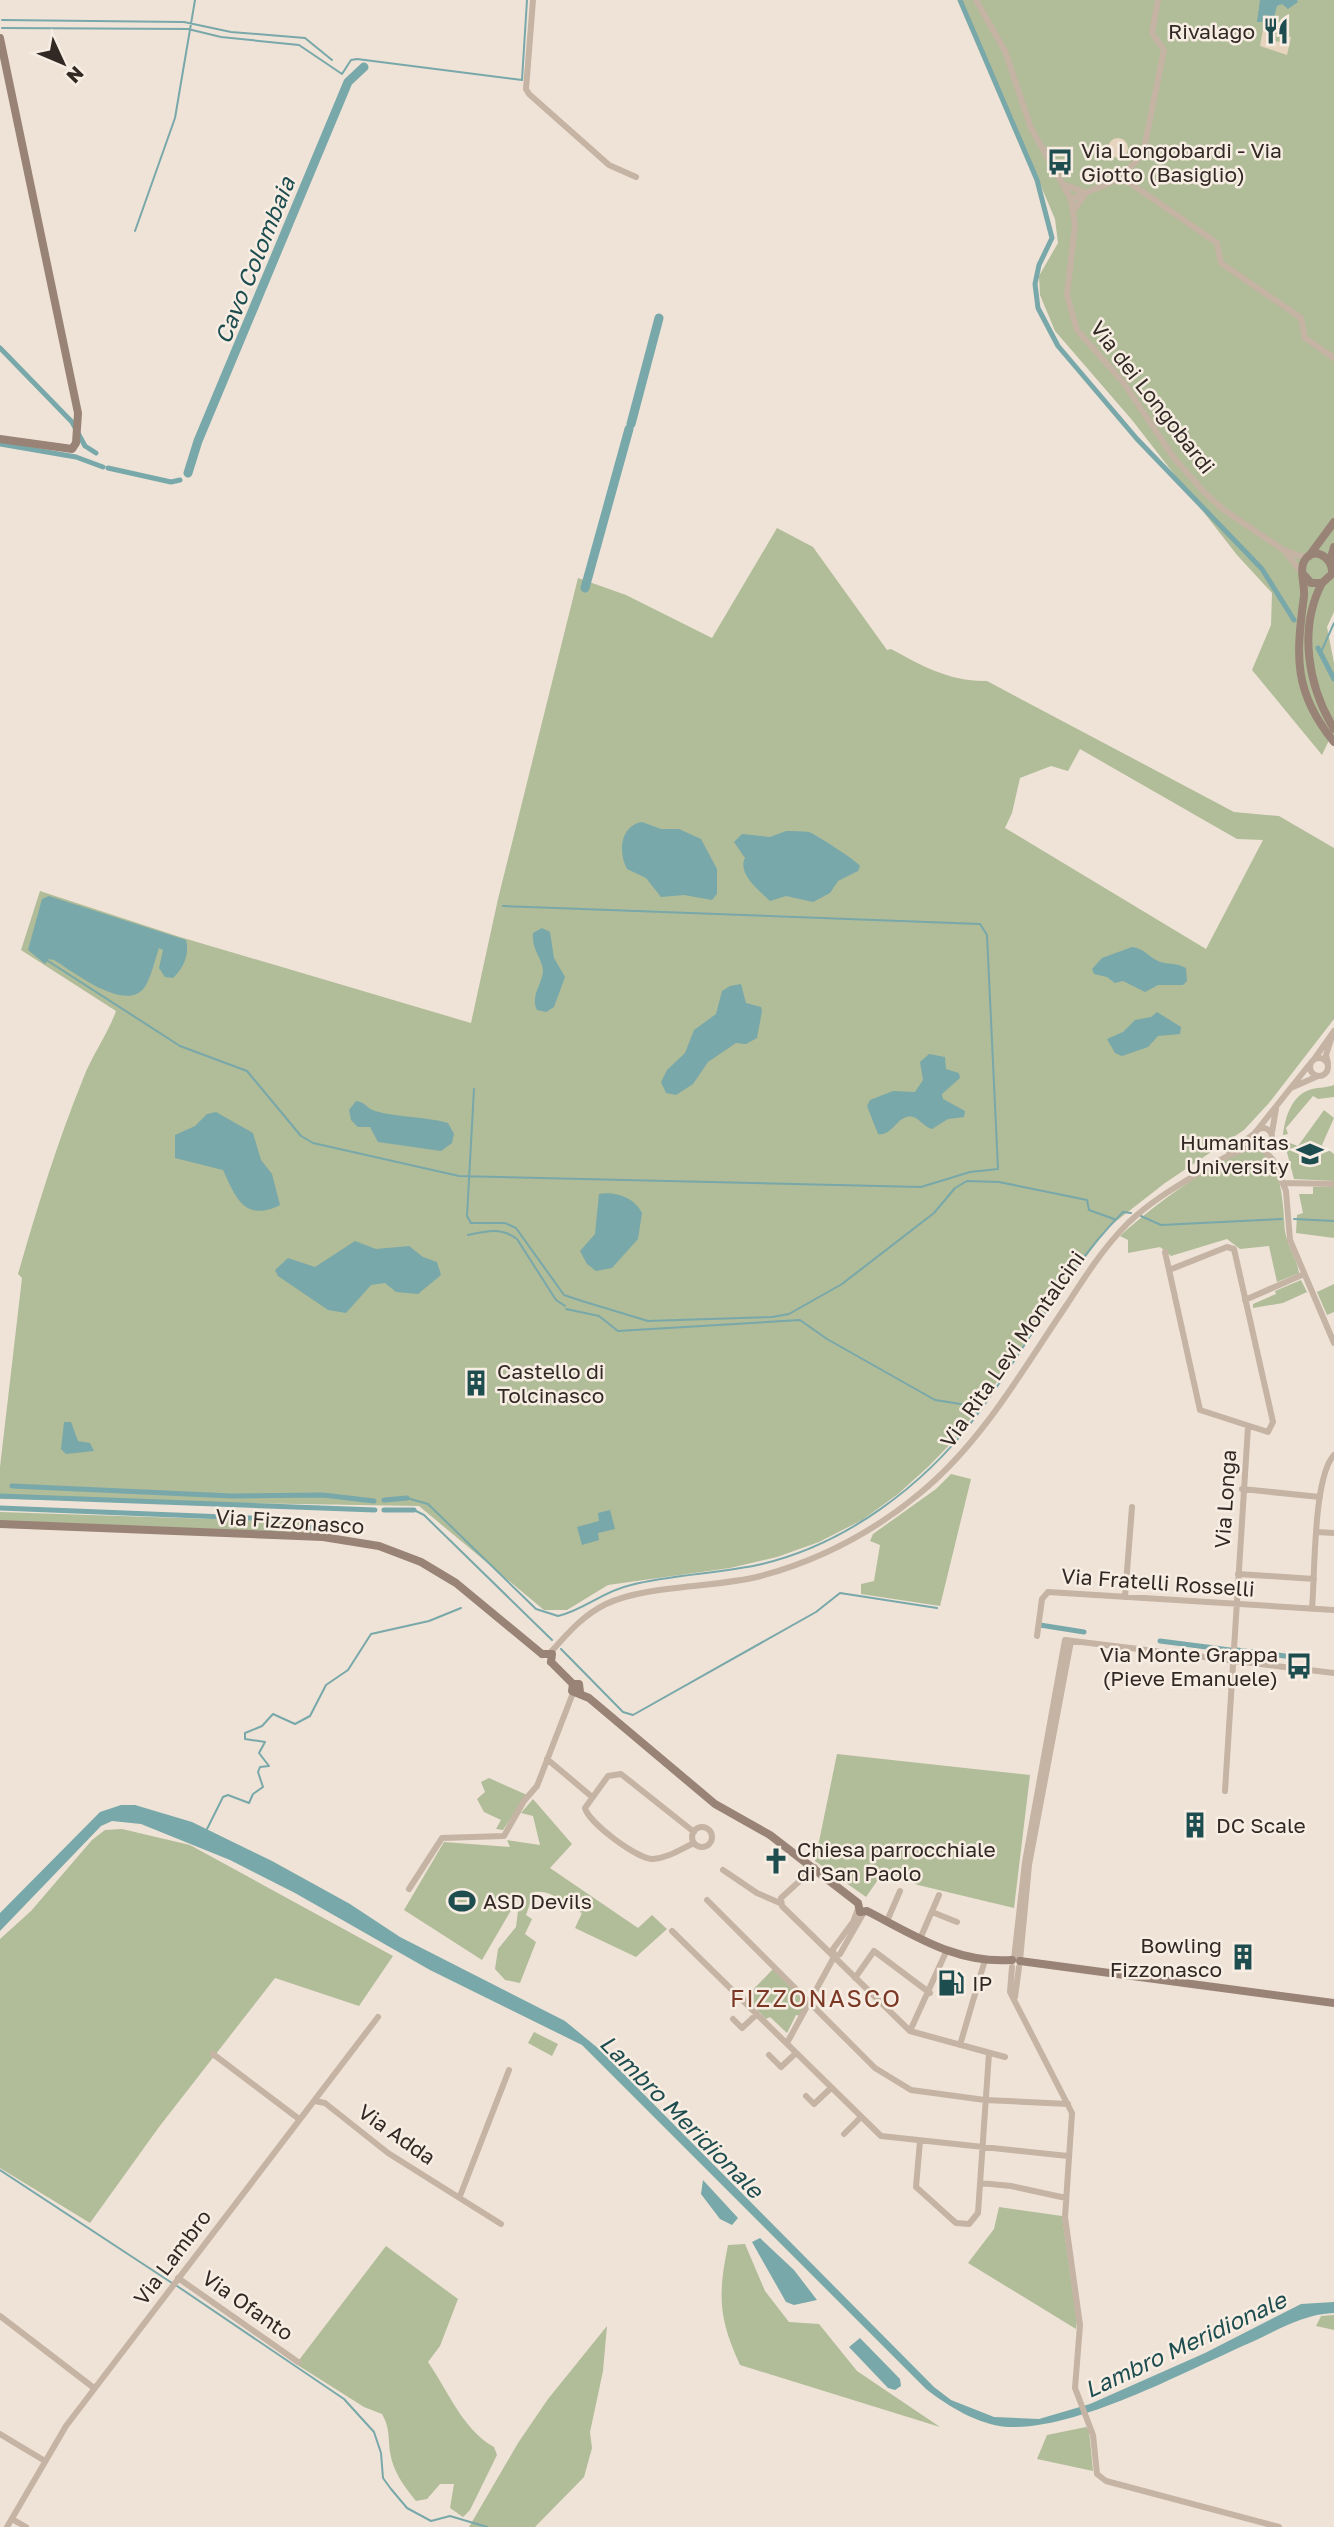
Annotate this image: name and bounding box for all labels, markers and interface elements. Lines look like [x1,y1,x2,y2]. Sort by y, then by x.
restaurant icon: Rivalago [1261,16,1291,46]
place label: Rivalago [1168,18,1255,44]
north arrow [28,28,98,98]
text: N [62,62,89,88]
place label: Via Longobardi - Via Giotto (Basiglio) [1081,137,1282,187]
bus stop icon: Via Longobardi - Via Giotto (Basiglio) [1045,147,1075,177]
water label: Cavo Colombaia [208,172,301,347]
street label: Via dei Longobardi [1085,315,1221,479]
place label: Humanitas University [1180,1129,1289,1179]
school or university icon: Humanitas University [1295,1139,1325,1169]
street label: Via Rita Levi Montalcini [934,1246,1090,1452]
place label: Castello di Tolcinasco [497,1358,604,1408]
building icon: Castello di Tolcinasco [461,1368,491,1398]
street label: Via Longa [1209,1449,1241,1549]
street label: Via Fizzonasco [215,1503,365,1539]
street label: Via Fratelli Rosselli [1060,1562,1256,1602]
place label: Via Monte Grappa (Pieve Emanuele) [1100,1641,1278,1691]
bus stop icon: Via Monte Grappa (Pieve Emanuele) [1284,1651,1314,1681]
building icon: DC Scale [1180,1810,1210,1840]
place label: DC Scale [1216,1812,1306,1838]
place label: Chiesa parrocchiale di San Paolo [797,1836,996,1886]
church icon: Chiesa parrocchiale di San Paolo [761,1846,791,1876]
sports icon: ASD Devils [447,1886,477,1916]
place label: ASD Devils [483,1888,592,1914]
place label: Bowling Fizzonasco [1110,1932,1222,1982]
building icon: Bowling Fizzonasco [1228,1942,1258,1972]
fuel station icon: IP [936,1968,966,1998]
place label: IP [972,1970,992,1996]
district label: FIZZONASCO [730,1983,902,2012]
water label: Lambro Meridionale [595,2029,771,2205]
street label: Via Adda [353,2098,441,2170]
street label: Via Lambro [128,2204,216,2310]
street label: Via Ofanto [197,2264,299,2346]
water label: Lambro Meridionale [1080,2284,1292,2403]

